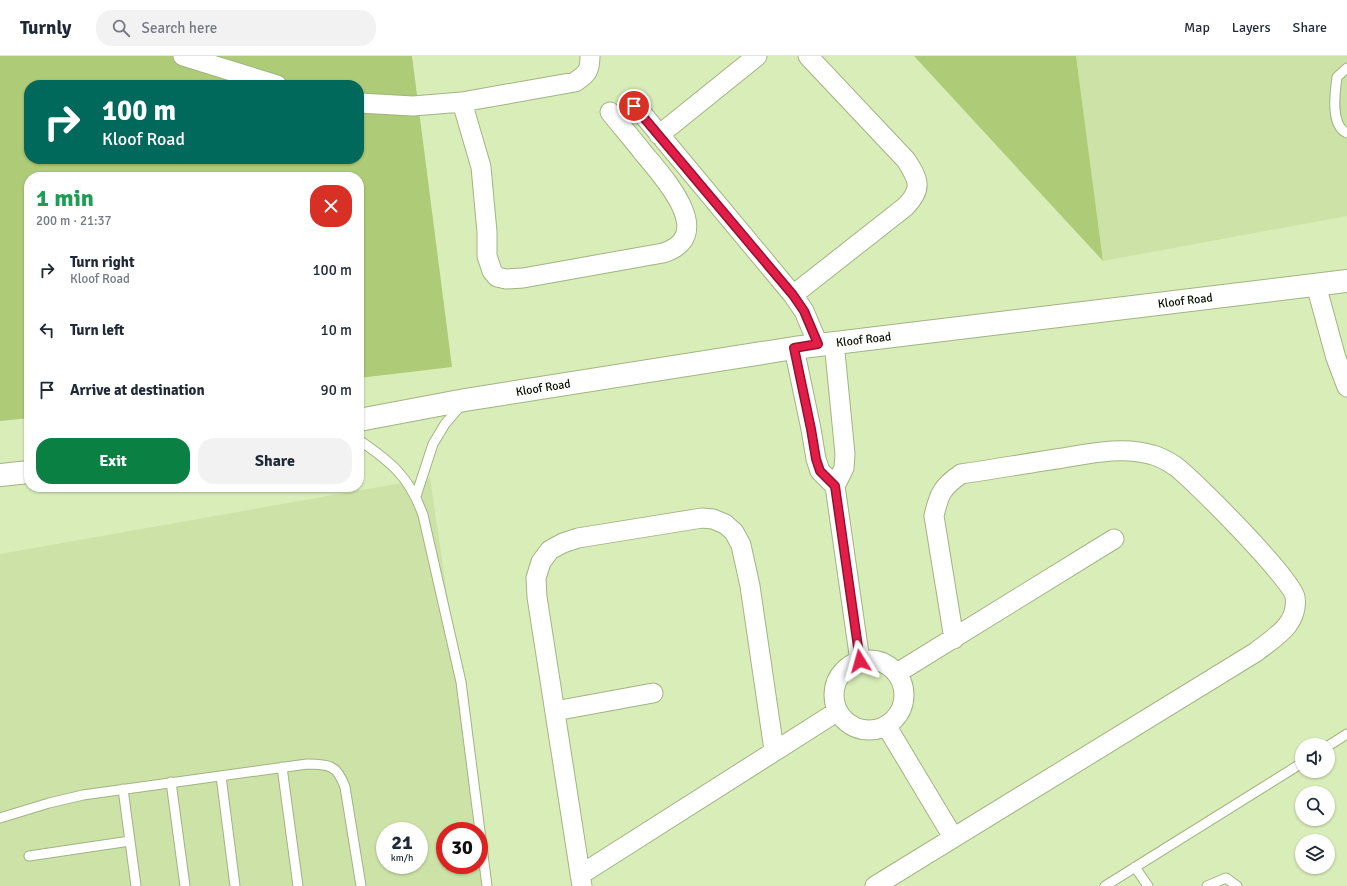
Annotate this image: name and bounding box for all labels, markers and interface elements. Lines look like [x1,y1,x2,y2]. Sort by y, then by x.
search box [96,10,376,46]
text: Turnly [20,16,72,40]
icon: search [110,17,132,39]
text: Search here [142,19,217,37]
text: Map [1184,19,1210,36]
text: Layers [1232,19,1271,36]
text: Share [1293,19,1327,36]
pin [617,89,651,123]
text: 100 m [102,94,176,128]
icon: arrive [623,95,645,117]
icon: right [36,96,88,148]
text: Kloof Road [102,128,185,150]
text: 1 min [36,183,94,213]
button: close [310,185,352,227]
text: 200 m · 21:37 [36,213,112,229]
text: Turn right [70,253,135,271]
icon: right [36,259,58,281]
text: 100 m [312,261,352,279]
text: Kloof Road [70,271,130,287]
street label: Kloof Road [1157,290,1214,312]
icon: left [36,319,58,341]
text: Turn left [70,321,124,339]
text: 10 m [321,321,352,339]
street label: Kloof Road [835,329,892,351]
street label: Kloof Road [515,376,572,400]
icon: arrive [36,379,58,401]
text: Arrive at destination [70,381,205,399]
text: 90 m [321,381,352,399]
button: Exit [36,438,190,484]
button: Share [198,438,352,484]
position arrow [839,640,881,682]
map controls [1295,738,1335,874]
button: sound [1295,738,1335,778]
button: search [1295,786,1335,826]
speed limit sign: 30 [436,822,488,874]
text: 21 [391,830,413,855]
button: layers [1295,834,1335,874]
text: km/h [391,852,413,864]

